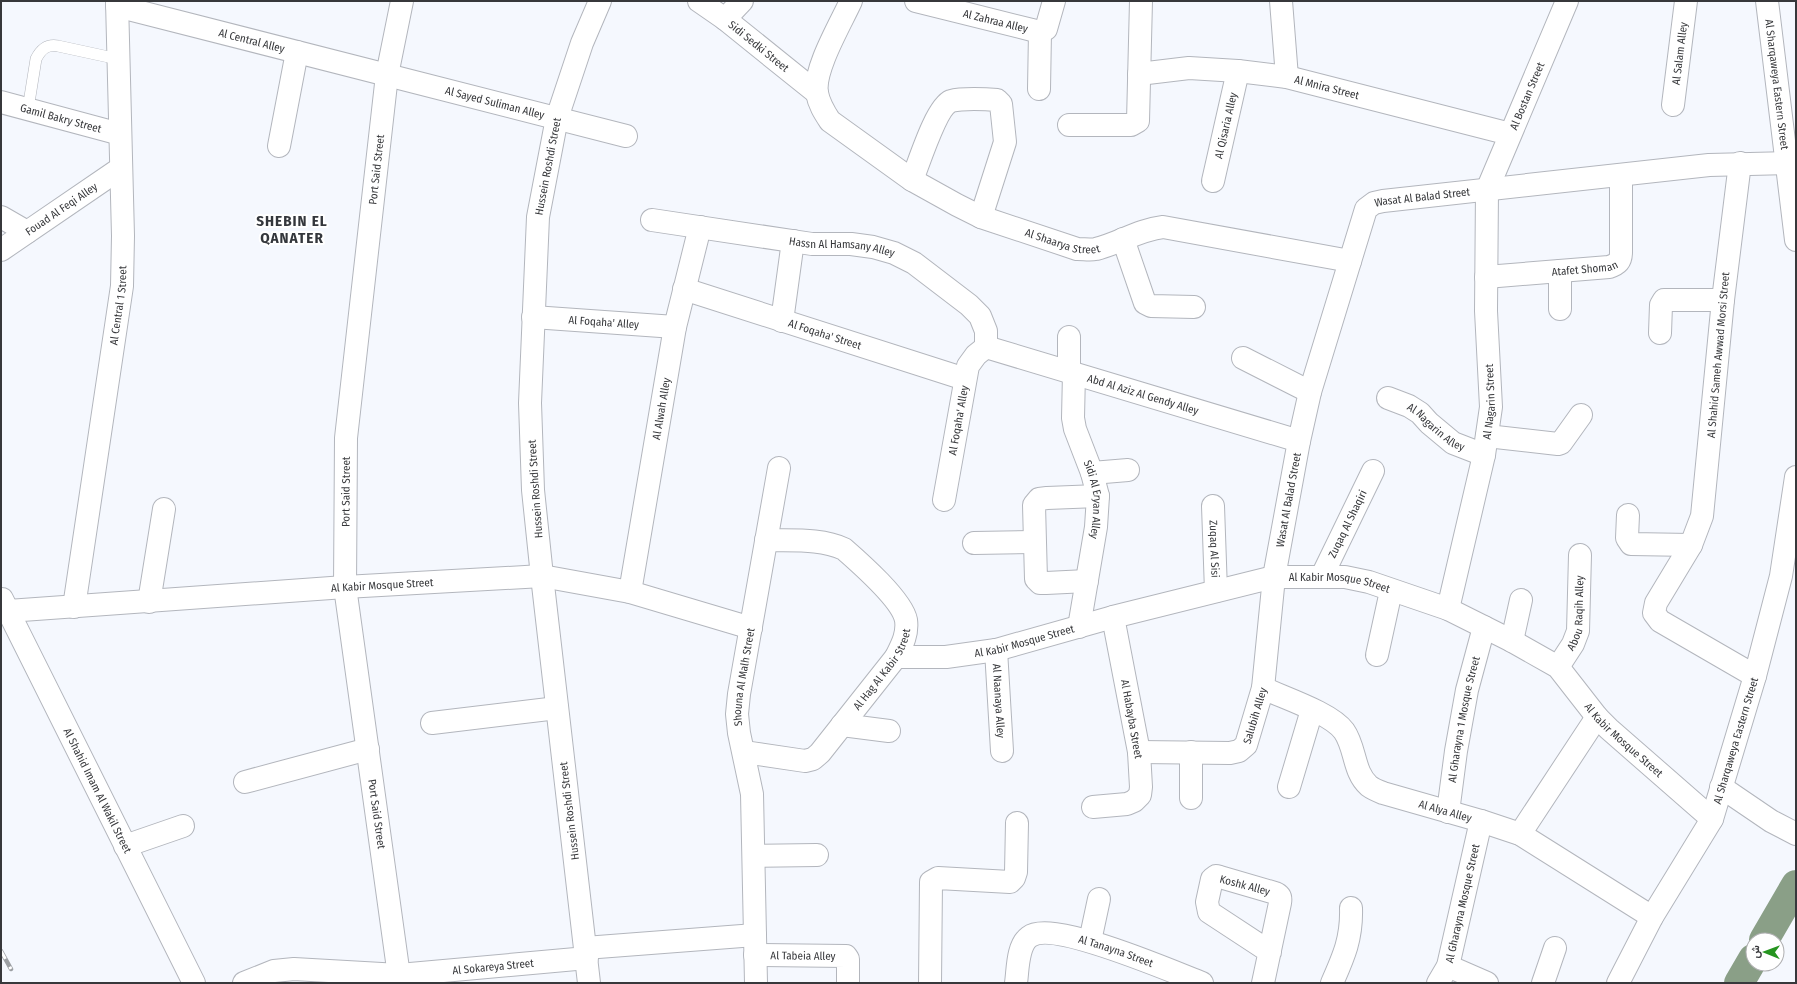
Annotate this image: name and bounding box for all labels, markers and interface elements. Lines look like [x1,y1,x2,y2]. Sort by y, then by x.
street label: Al Zahraa Alley [962,7,1029,36]
street label: Sidi Sedki Street [726,18,792,75]
street label: Al Sharqaweya Eastern Street [1762,18,1791,151]
street label: Al Salam Alley [1670,21,1690,86]
street label: Al Central Alley [217,26,286,56]
street label: Al Bostan Street [1507,60,1548,132]
street label: Al Mnira Street [1293,73,1361,102]
street label: Al Sayed Suliman Alley [444,84,546,122]
street label: Al Qisaria Alley [1212,91,1240,160]
street label: Gamil Bakry Street [19,101,103,136]
street label: Hussein Roshdi Street [533,116,564,216]
street label: Port Said Street [366,133,387,205]
street label: Fouad Al Feqi Alley [23,180,100,238]
street label: Wasat Al Balad Street [1373,185,1471,210]
district label: SHEBIN EL QANATER [256,212,328,247]
street label: Al Shaarya Street [1023,226,1102,257]
street label: Hassn Al Hamsany Alley [788,235,896,260]
street label: Atafet Shoman [1551,258,1620,279]
street label: Al Central 1 Street [107,265,129,346]
street label: Al Shahid Sameh Awwad Morsi Street [1705,271,1732,439]
street label: Al Foqaha' Alley [568,314,640,331]
street label: Al Foqaha' Street [787,317,863,352]
street label: Al Nagarin Street [1480,363,1498,440]
street label: Abd Al Aziz Al Gendy Alley [1086,372,1200,418]
street label: Al Alwah Alley [650,377,673,441]
street label: Al Foqaha' Alley [946,384,971,456]
street label: Al Nagarin Alley [1405,401,1466,454]
street label: Hussein Roshdi Street [526,439,545,539]
street label: Wasat Al Balad Street [1274,451,1304,548]
street label: Port Said Street [339,456,353,527]
street label: Sidi Al Eryan Alley [1081,458,1104,540]
street label: Zuqaq Al Shaqiri [1326,488,1370,560]
street label: Zuqaq Al Sisi [1207,520,1222,578]
street label: Al Kabir Mosque Street [1289,571,1392,596]
street label: Abou Raqih Alley [1564,575,1586,653]
street label: Al Kabir Mosque Street [330,576,434,595]
street label: Al Kabir Mosque Street [974,622,1076,660]
street label: Shouna Al Malh Street [731,626,758,727]
street label: Al Hag Al Kabir Street [851,628,913,713]
street label: Al Gharayna 1 Mosque Street [1446,655,1483,783]
street label: Al Naanaya Alley [990,663,1007,739]
street label: Al Sharqaweya Eastern Street [1711,676,1761,806]
street label: Al Habayba Street [1118,679,1145,760]
street label: Salubih Alley [1241,686,1270,746]
street label: Al Kabir Mosque Street [1582,701,1666,780]
street label: Al Shahid Imam Al Wakil Street [61,726,134,856]
street label: Hussein Roshdi Street [557,761,582,861]
street label: Port Said Street [365,778,388,850]
street label: Al Alya Alley [1417,798,1473,825]
street label: Al Gharayna Mosque Street [1443,842,1483,964]
street label: Koshk Alley [1218,873,1272,898]
north arrow [1745,932,1785,972]
street label: Al Tanayna Street [1077,933,1155,970]
text: ش [1749,945,1762,959]
street label: Al Tabeia Alley [770,949,836,963]
street label: Al Sokareya Street [452,957,535,977]

